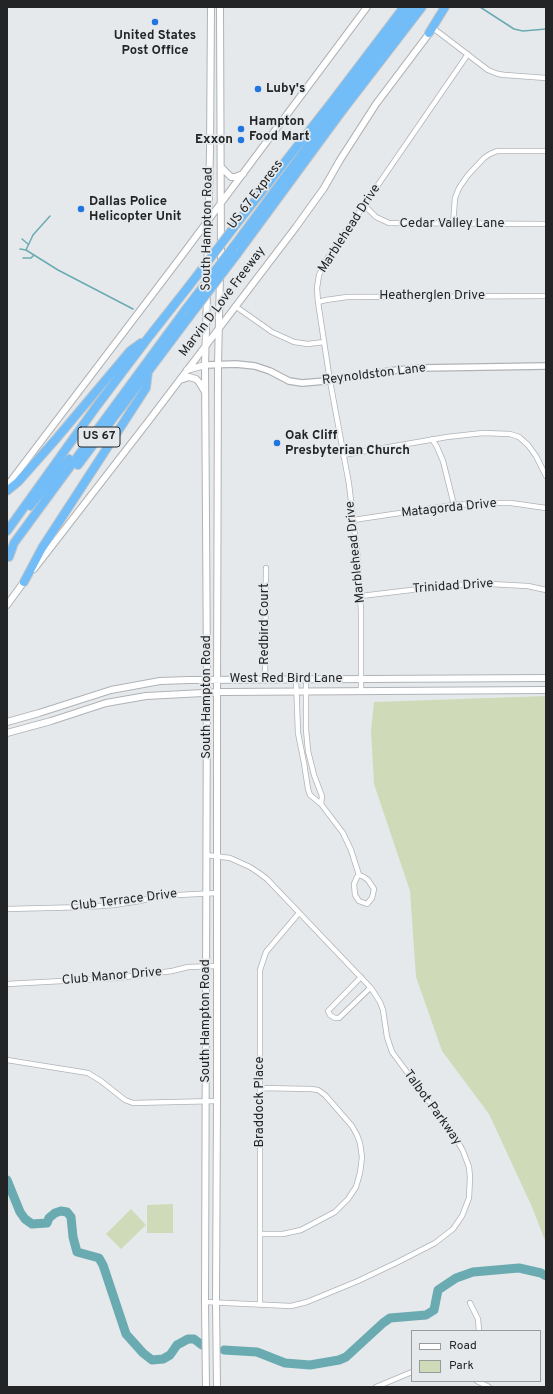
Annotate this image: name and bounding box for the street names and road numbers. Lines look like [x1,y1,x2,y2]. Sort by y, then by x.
street label: US 67 Express [225,157,287,233]
street label: South Hampton Road [199,167,217,291]
street label: Marblehead Drive [316,182,384,276]
street label: Cedar Valley Lane [400,216,504,232]
street label: Marvin D Love Freeway [177,244,269,360]
street label: Heatherglen Drive [379,288,485,304]
street label: Reynoldston Lane [321,361,427,389]
road number: US 67 [78,427,120,447]
street label: Matagorda Drive [401,496,497,522]
street label: Marblehead Drive [343,500,369,604]
street label: Trinidad Drive [412,576,494,598]
street label: Redbird Court [257,583,273,665]
street label: South Hampton Road [199,635,215,759]
street label: West Red Bird Lane [229,671,343,687]
street label: Club Terrace Drive [70,887,178,915]
street label: South Hampton Road [198,959,214,1083]
street label: Club Manor Drive [61,965,163,989]
street label: Braddock Place [252,1056,268,1148]
street label: Talbot Parkway [400,1067,464,1149]

